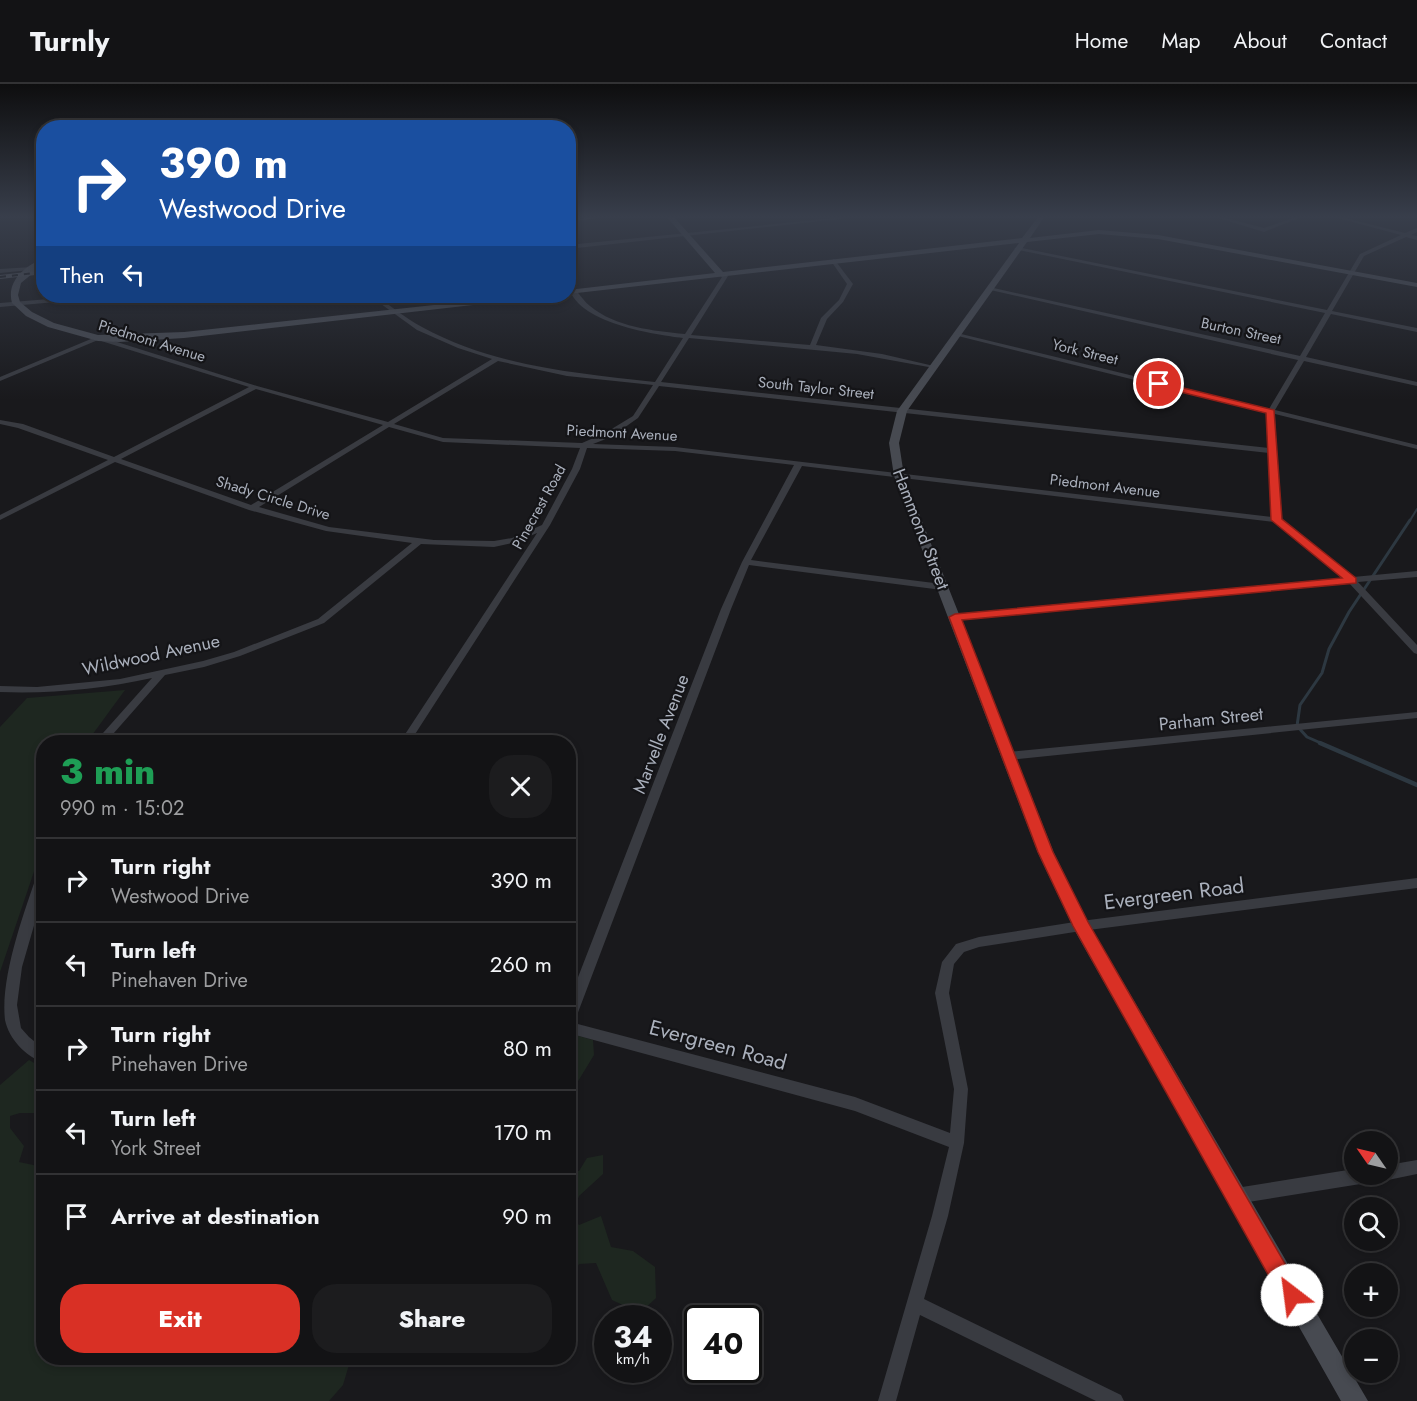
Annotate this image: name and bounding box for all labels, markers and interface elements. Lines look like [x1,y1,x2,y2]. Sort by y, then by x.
text: Turnly [30,21,109,62]
text: Home [1075,26,1128,56]
text: Map [1161,26,1201,56]
text: About [1234,26,1287,56]
text: Contact [1320,26,1387,56]
text: 390 m [159,133,288,194]
icon: right [60,144,138,222]
text: Westwood Drive [159,189,346,228]
icon: left [117,258,150,291]
text: Then [60,259,105,291]
street label: Burton Street [1199,312,1283,350]
street label: Piedmont Avenue [96,314,209,368]
street label: York Street [1050,333,1121,371]
pin [1133,358,1184,409]
icon: arrive [1142,367,1175,400]
street label: South Taylor Street [757,371,875,405]
street label: Piedmont Avenue [566,419,678,447]
street label: Pinecrest Road [507,461,571,553]
street label: Hammond Street [886,465,956,594]
street label: Piedmont Avenue [1049,468,1162,504]
street label: Shady Circle Drive [213,470,333,526]
street label: Wildwood Avenue [80,628,222,682]
street label: Marvelle Avenue [626,671,696,797]
street label: Parham Street [1158,701,1265,737]
text: 3 min [60,745,155,797]
button: close [489,755,552,818]
text: 990 m · 15:02 [60,794,184,823]
text: Turn right [111,850,211,882]
icon: right [60,864,93,897]
text: 390 m [490,864,552,896]
street label: Evergreen Road [1102,871,1246,917]
text: Westwood Drive [111,882,249,911]
text: Turn left [111,934,196,966]
icon: left [60,948,93,981]
text: 260 m [490,948,552,980]
text: Pinehaven Drive [111,966,248,995]
street label: Evergreen Road [646,1012,790,1078]
text: Turn right [111,1018,211,1050]
icon: right [60,1032,93,1065]
text: 80 m [503,1032,552,1064]
text: Pinehaven Drive [111,1050,248,1079]
text: Turn left [111,1102,196,1134]
icon: left [60,1116,93,1149]
text: 170 m [494,1116,552,1148]
north arrow [1344,1131,1398,1185]
map controls [1344,1131,1398,1383]
text: York Street [111,1134,201,1163]
button: search [1344,1197,1398,1251]
icon: arrive [60,1200,93,1233]
text: Arrive at destination [111,1200,320,1232]
text: 90 m [502,1200,552,1232]
position arrow [1260,1263,1324,1327]
button: + [1344,1263,1398,1317]
button: Exit [60,1284,300,1353]
button: Share [312,1284,552,1353]
speed limit sign: 40 [684,1305,762,1383]
text: 34 [613,1315,653,1358]
button: − [1344,1329,1398,1383]
text: km/h [616,1348,650,1370]

